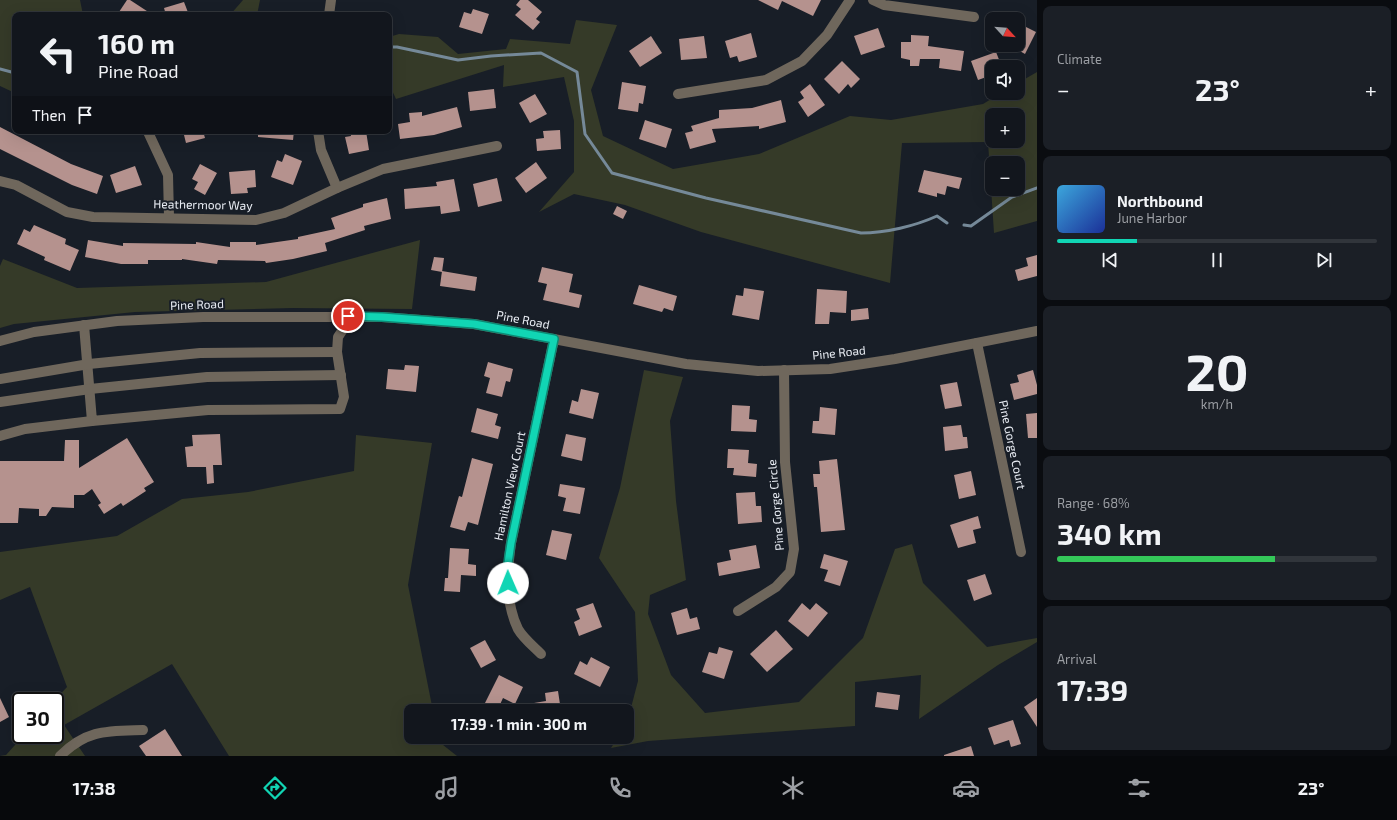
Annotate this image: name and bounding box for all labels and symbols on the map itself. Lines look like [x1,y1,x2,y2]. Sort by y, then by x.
north arrow [985,12,1025,52]
street label: Heathermoor Way [153,196,253,212]
street label: Pine Road [170,296,224,312]
pin [331,299,365,333]
street label: Pine Road [495,307,551,331]
street label: Pine Road [811,342,866,362]
street label: Pine Gorge Court [997,399,1029,491]
street label: Hamilton View Court [491,430,528,542]
street label: Pine Gorge Circle [764,459,786,551]
position arrow [487,562,529,604]
speed limit sign: 30 [12,692,64,744]

